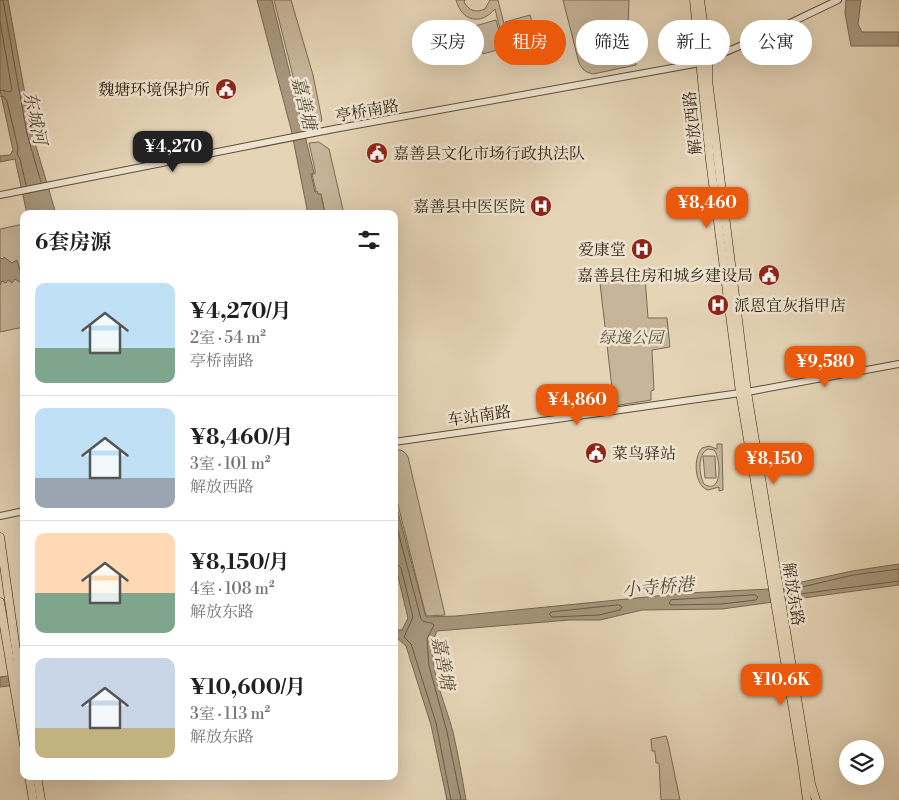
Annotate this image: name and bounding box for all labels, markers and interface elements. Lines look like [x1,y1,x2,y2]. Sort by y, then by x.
chip: 买房 [412,20,484,65]
chip: 租房 [494,20,566,65]
chip: 筛选 [576,20,648,65]
chip: 新上 [658,20,730,65]
chip: 公寓 [740,20,812,65]
water label: 嘉善塘 [286,74,322,135]
public building icon: 魏塘环境保护所 [214,77,238,101]
place label: 魏塘环境保护所 [98,80,210,100]
water label: 东城河 [18,89,52,150]
street label: 解放西路 [680,90,706,156]
street label: 亭桥南路 [334,96,400,126]
pin: ¥4,270 [132,130,214,173]
text: ¥4,270 [144,137,202,157]
public building icon: 嘉善县文化市场行政执法队 [365,141,389,165]
place label: 嘉善县文化市场行政执法队 [393,144,585,164]
pin: ¥8,460 [666,186,748,229]
text: ¥8,460 [677,193,737,213]
hospital icon: 嘉善县中医医院 [529,194,553,218]
place label: 嘉善县中医医院 [413,197,525,217]
icon: filters [355,226,383,254]
text: 6套房源 [35,230,111,256]
hospital icon: 爱康堂 [630,237,654,261]
place label: 爱康堂 [578,240,626,260]
public building icon: 嘉善县住房和城乡建设局 [757,263,781,287]
place label: 嘉善县住房和城乡建设局 [577,266,753,286]
hospital icon: 派恩宜灰指甲店 [706,293,730,317]
place label: 派恩宜灰指甲店 [734,296,846,316]
text: ¥4,270/月 [190,299,292,325]
icon: home [75,303,135,363]
text: 2室 · 54 m² [190,328,266,348]
park label: 绿逸公园 [599,328,666,348]
pin: ¥9,580 [784,346,866,388]
text: 亭桥南路 [190,351,254,371]
text: ¥9,580 [795,352,855,372]
pin: ¥4,860 [536,384,618,426]
text: ¥4,860 [547,390,607,410]
street label: 车站南路 [446,402,512,430]
text: ¥8,460/月 [190,425,294,451]
icon: home [75,428,135,488]
public building icon: 菜鸟驿站 [584,441,608,465]
pin: ¥8,150 [733,442,815,485]
place label: 菜鸟驿站 [612,444,676,464]
text: ¥8,150 [746,449,802,469]
text: 3室 · 101 m² [190,454,270,474]
text: 解放西路 [190,477,254,497]
text: ¥8,150/月 [190,550,290,576]
icon: home [75,553,135,613]
street label: 解放东路 [778,561,808,627]
water label: 小寺桥港 [621,573,697,602]
text: 4室 · 108 m² [190,579,274,599]
text: 解放东路 [190,602,254,622]
water label: 嘉善塘 [426,634,460,695]
pin: ¥10.6K [740,664,822,706]
text: ¥10.6K [752,670,810,690]
text: ¥10,600/月 [190,675,306,701]
icon: home [75,678,135,738]
text: 3室 · 113 m² [190,704,270,724]
text: 解放东路 [190,727,254,747]
map controls [839,740,884,785]
button: layers [839,740,884,785]

